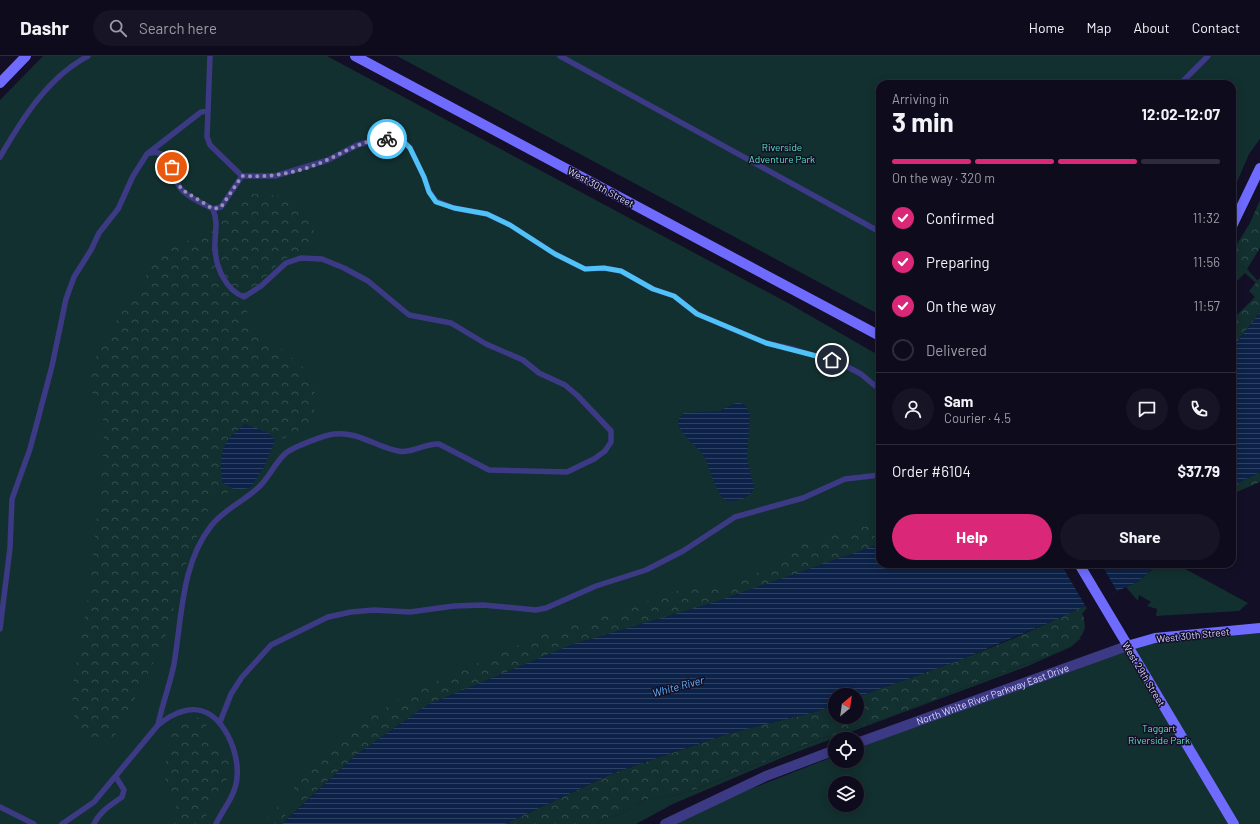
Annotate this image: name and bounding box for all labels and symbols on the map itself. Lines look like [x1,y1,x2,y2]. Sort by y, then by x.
courier [367,119,407,159]
park label: Riverside Adventure Park [749,141,815,165]
pin [155,150,189,184]
street label: West 30th Street [566,165,636,210]
pin [815,343,849,377]
street label: West 30th Street [1156,625,1230,645]
street label: West 29th Street [1120,640,1168,709]
street label: North White River Parkway East Drive [915,661,1070,727]
water label: White River [651,673,706,699]
north arrow [828,688,864,724]
park label: Taggart Riverside Park [1128,722,1190,746]

